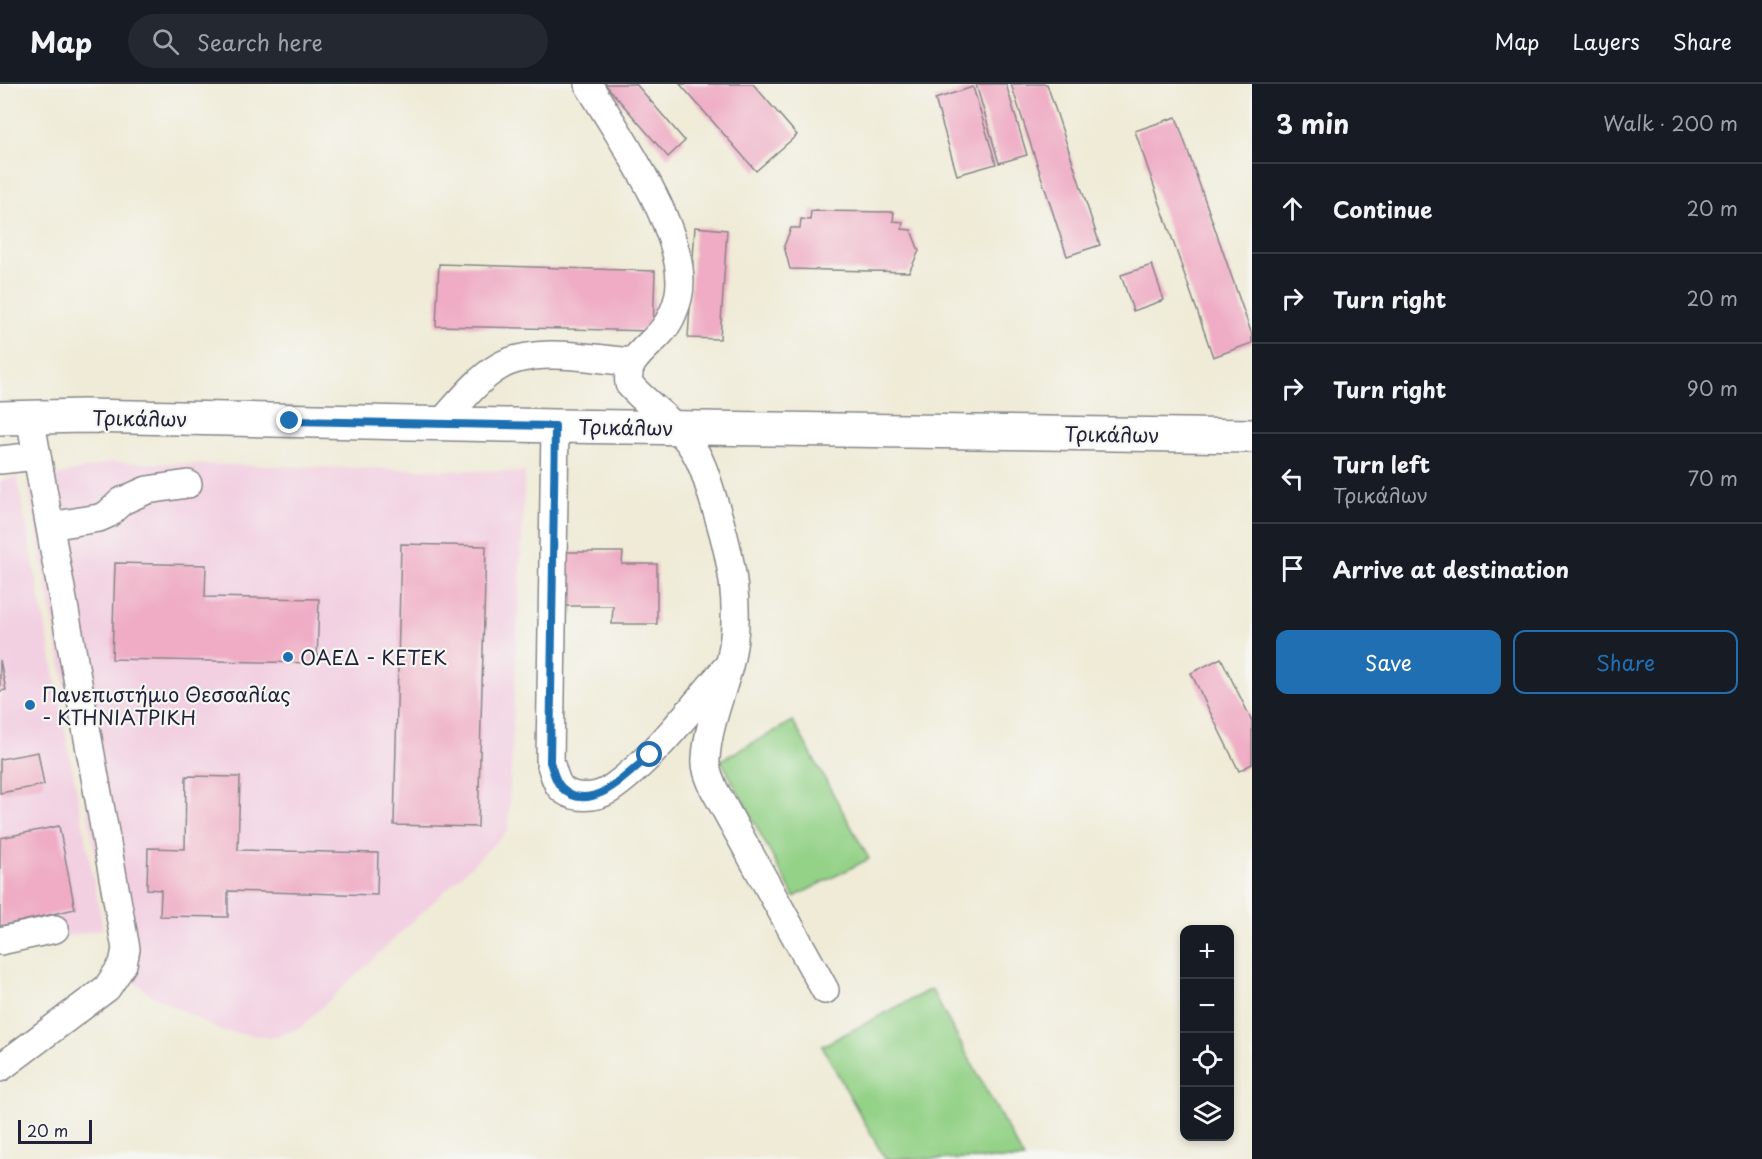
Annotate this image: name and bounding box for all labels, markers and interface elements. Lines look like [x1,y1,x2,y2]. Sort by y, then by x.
search box [128,14,548,68]
text: Map [30,20,92,63]
icon: search [149,25,182,58]
text: Search here [197,25,323,58]
text: Map [1495,25,1539,57]
text: Layers [1572,25,1640,57]
text: Share [1673,25,1732,57]
text: 3 min [1276,104,1349,143]
text: Walk · 200 m [1603,108,1738,138]
icon: ahead [1276,192,1309,225]
text: Continue [1333,192,1432,225]
text: 20 m [1686,193,1738,223]
icon: right [1276,282,1309,315]
text: Turn right [1333,282,1446,315]
text: 20 m [1686,283,1738,313]
icon: right [1276,372,1309,405]
text: Turn right [1333,372,1446,405]
text: 90 m [1687,373,1738,403]
street label: Τρικάλων [92,402,188,434]
route end [276,407,302,433]
street label: Τρικάλων [578,411,674,443]
street label: Τρικάλων [1064,418,1160,450]
text: Turn left [1333,447,1430,480]
icon: left [1276,462,1309,495]
text: 70 m [1688,463,1738,493]
text: Τρικάλων [1333,480,1428,510]
icon: arrive [1276,552,1309,585]
text: Arrive at destination [1333,552,1569,585]
button: Save [1276,630,1501,694]
button: Share [1513,630,1738,694]
place label: ΟΑΕΔ - ΚΕΤΕΚ [300,642,447,672]
marker: ΟΑΕΔ - ΚΕΤΕΚ [281,650,295,664]
place label: Πανεπιστήμιο Θεσσαλίας - ΚΤΗΝΙΑΤΡΙΚΗ [42,679,291,732]
marker: Πανεπιστήμιο Θεσσαλίας - ΚΤΗΝΙΑΤΡΙΚΗ [23,698,37,712]
route start [636,741,662,767]
map controls [1180,925,1234,1141]
button: + [1180,925,1234,979]
button: − [1180,979,1234,1033]
button: locate [1180,1033,1234,1087]
button: layers [1180,1087,1234,1141]
scale bar [18,1117,92,1144]
text: 20 m [27,1118,68,1142]

